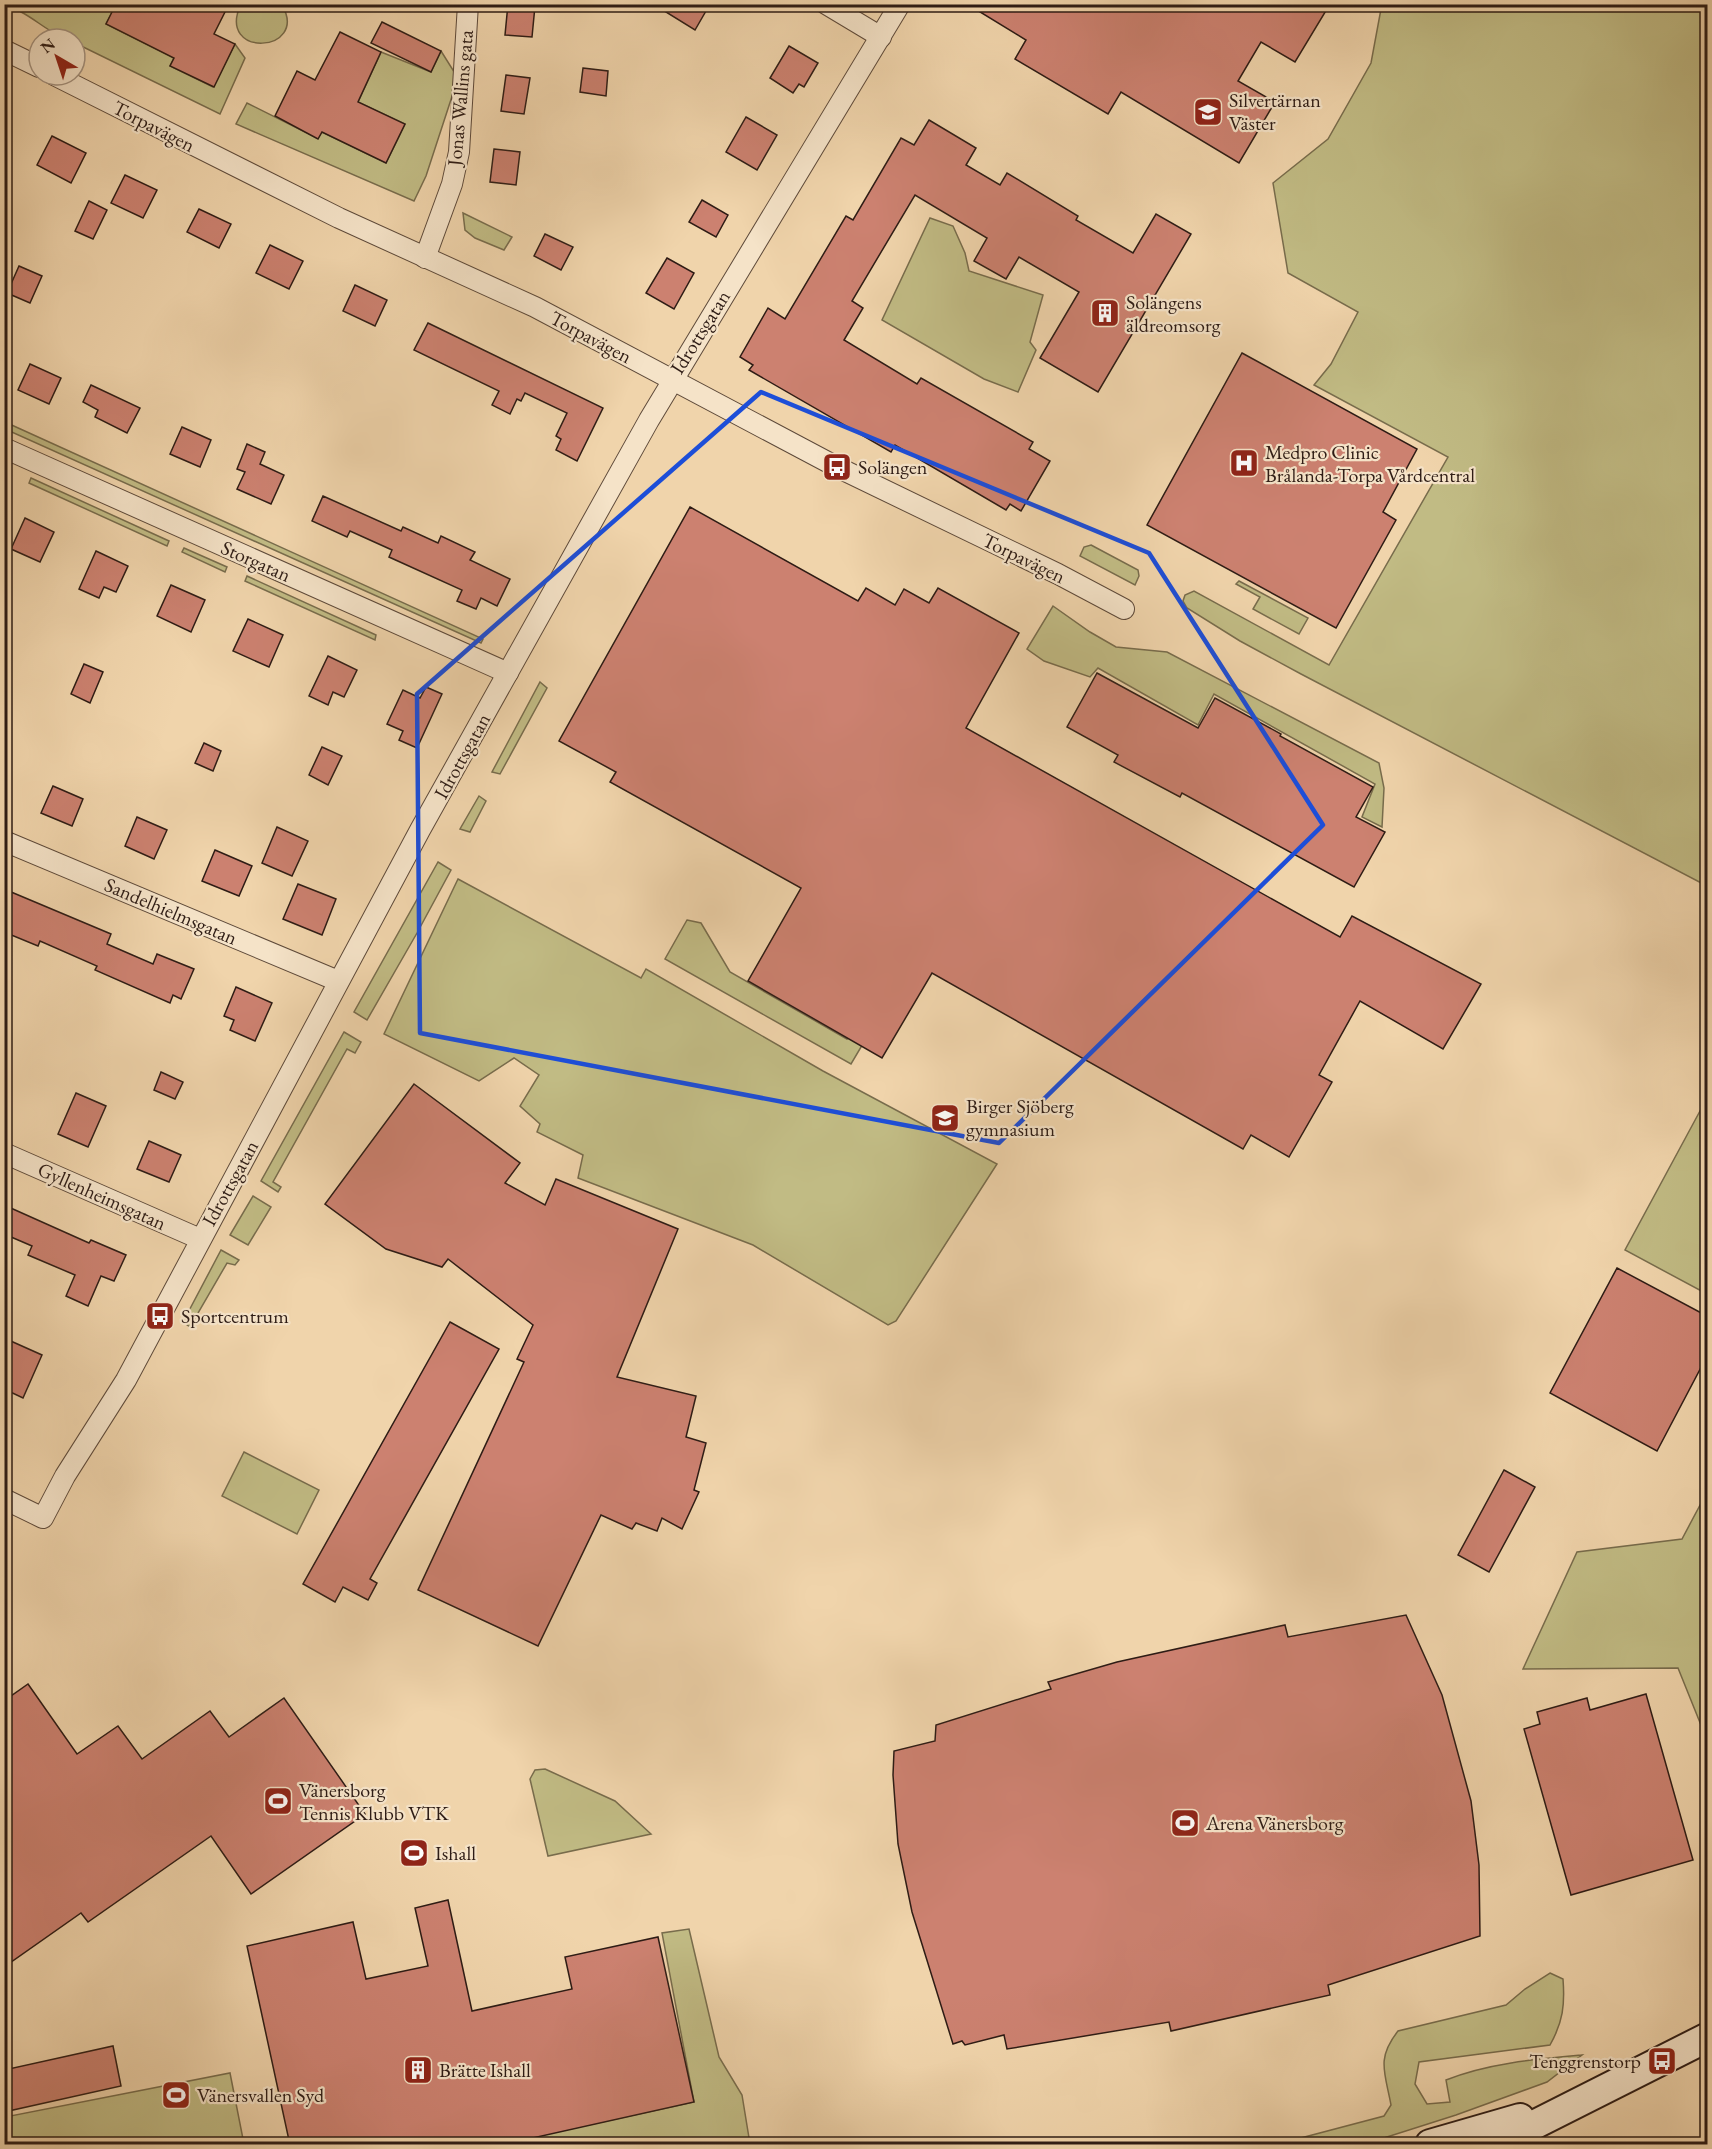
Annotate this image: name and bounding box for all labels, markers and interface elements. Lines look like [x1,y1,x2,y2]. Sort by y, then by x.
north arrow [27,27,87,87]
street label: Jonas Wallins gata [441,29,479,169]
text: N [36,33,60,58]
place label: Silvertärnan Väster [1229,87,1321,136]
street label: Torpavägen [108,94,200,158]
school or university icon: Silvertärnan Väster [1192,96,1224,128]
street label: Idrottsgatan [664,285,736,379]
place label: Solängens äldreomsorg [1126,289,1221,338]
building icon: Solängens äldreomsorg [1089,297,1121,329]
street label: Torpavägen [546,305,637,370]
place label: Medpro Clinic Brålanda-Torpa Vårdcentral [1265,439,1475,488]
hospital icon: Medpro Clinic Brålanda-Torpa Vårdcentral [1228,447,1260,479]
bus stop icon: Solängen [821,451,853,483]
place label: Solängen [858,454,928,480]
street label: Torpavägen [978,527,1070,589]
street label: Storgatan [217,534,295,588]
street label: Idrottsgatan [428,708,496,803]
street label: Sandelhielmsgatan [101,871,242,951]
place label: Birger Sjöberg gymnasium [966,1093,1074,1142]
school or university icon: Birger Sjöberg gymnasium [929,1102,961,1134]
street label: Idrottsgatan [196,1135,264,1230]
street label: Gyllenheimsgatan [34,1156,171,1236]
bus stop icon: Sportcentrum [144,1300,176,1332]
place label: Sportcentrum [181,1303,289,1329]
place label: Vänersborg Tennis Klubb VTK [299,1777,449,1826]
sports icon: Vänersborg Tennis Klubb VTK [262,1785,294,1817]
sports icon: Arena Vänersborg [1169,1807,1201,1839]
place label: Arena Vänersborg [1205,1810,1344,1836]
sports icon: Ishall [398,1837,430,1869]
place label: Ishall [435,1840,476,1866]
bus stop icon: Tenggrenstorp [1646,2045,1678,2077]
place label: Tenggrenstorp [1529,2048,1641,2074]
building icon: Brätte Ishall [402,2054,434,2086]
place label: Brätte Ishall [439,2057,531,2083]
sports icon: Vänersvallen Syd [160,2079,192,2111]
place label: Vänersvallen Syd [197,2082,325,2108]

